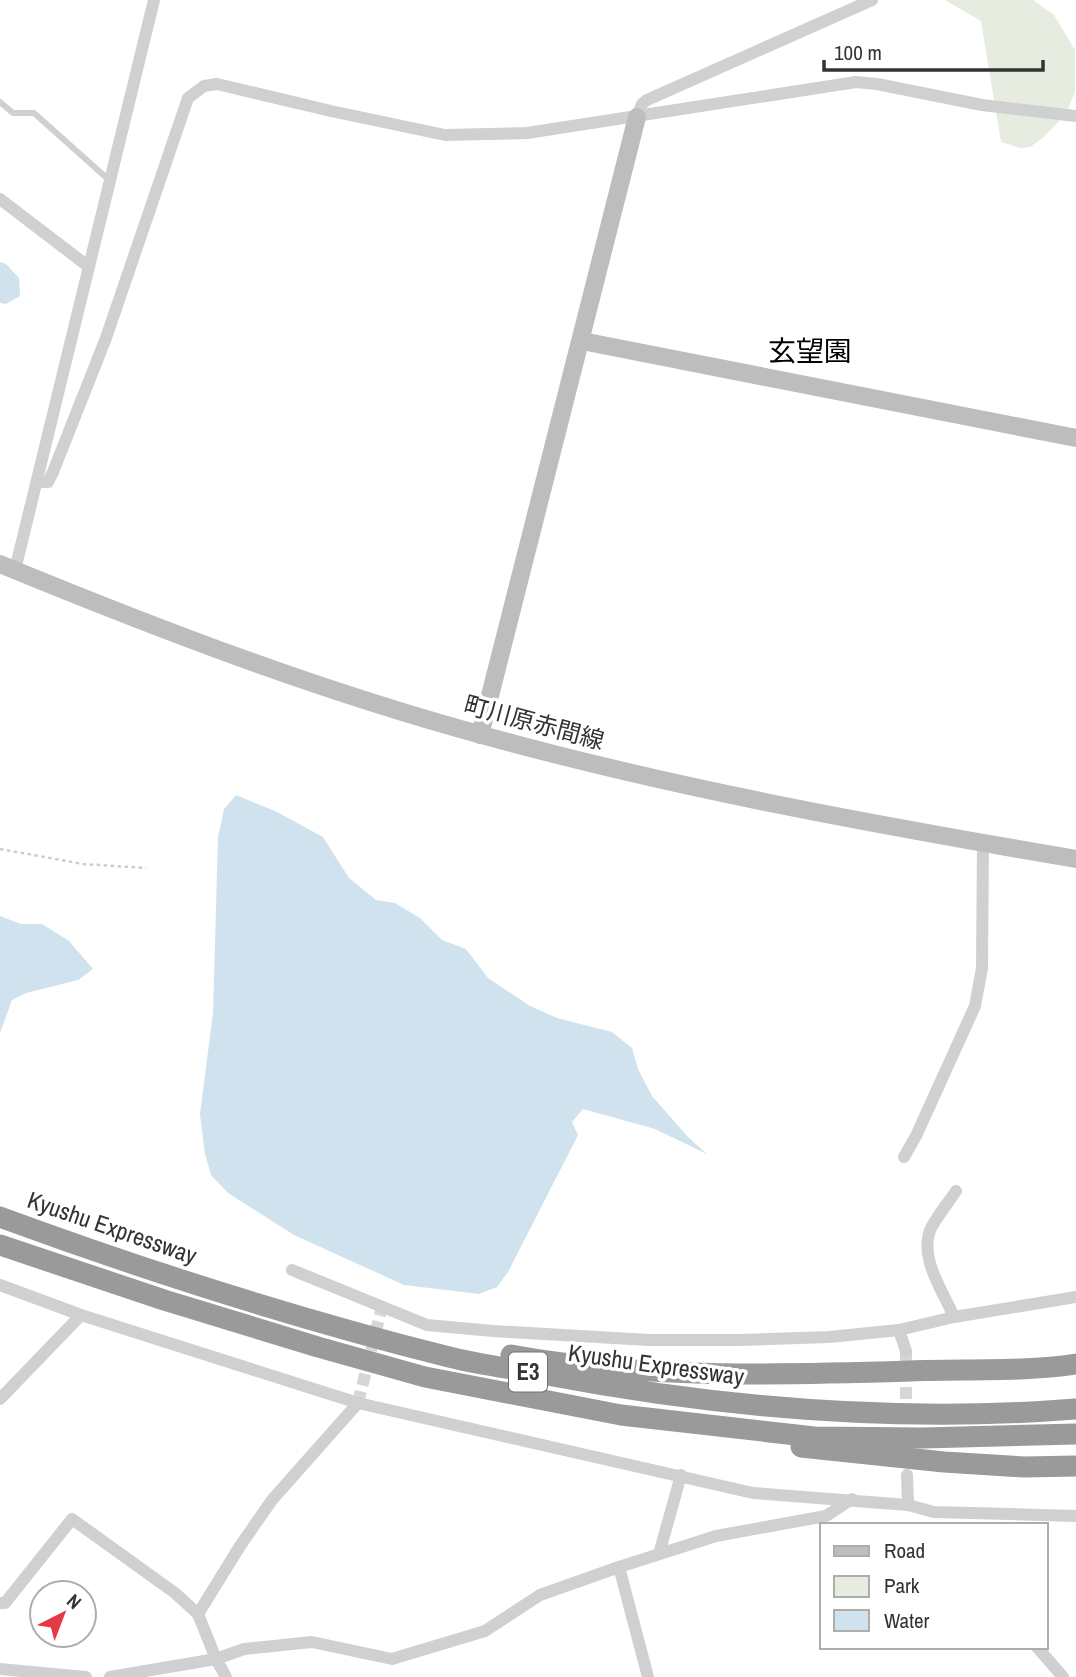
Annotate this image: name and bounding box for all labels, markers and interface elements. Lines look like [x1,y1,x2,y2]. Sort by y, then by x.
scale bar [824,28,1043,72]
text: 100 m [834,38,882,67]
district label: 玄望園 [768,332,852,370]
street label: 町川原赤間線 [461,688,608,756]
street label: Kyushu Expressway [23,1183,201,1271]
street label: Kyushu Expressway [566,1336,746,1392]
road number: E3 [509,1352,547,1392]
legend [820,1523,1048,1649]
text: Road [884,1536,925,1565]
text: Park [884,1571,920,1600]
north arrow [28,1579,98,1649]
text: N [61,1588,87,1615]
text: Water [884,1606,930,1635]

